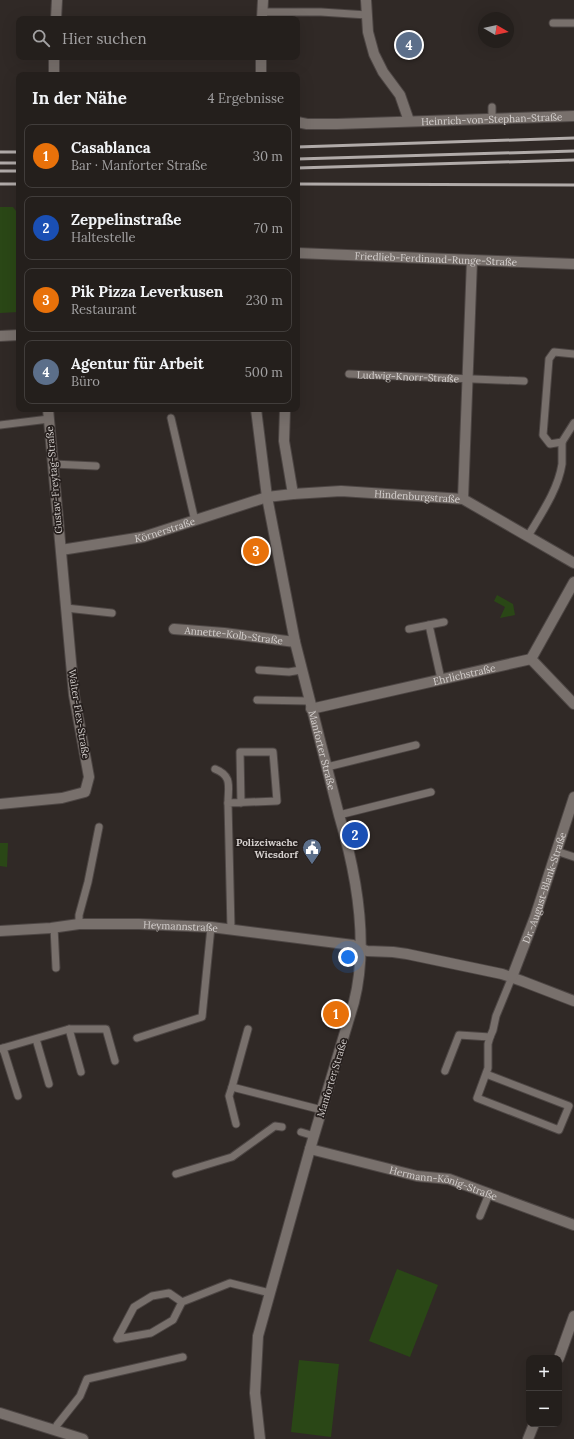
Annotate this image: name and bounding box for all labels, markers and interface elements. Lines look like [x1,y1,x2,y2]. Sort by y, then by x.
north arrow [478,12,514,48]
search box [16,16,300,60]
icon: search [30,27,52,49]
text: Hier suchen [62,29,146,48]
pin: 4 [396,30,422,60]
text: In der Nähe [32,87,127,109]
text: 4 Ergebnisse [208,90,284,107]
street label: Heinrich-von-Stephan-Straße [421,110,563,128]
text: Casablanca [71,138,151,157]
text: 1 [43,148,49,165]
text: 30 m [253,148,283,165]
text: Bar · Manforter Straße [71,157,207,174]
text: Zeppelinstraße [71,210,181,229]
text: 2 [43,220,49,237]
text: 70 m [254,220,283,237]
text: Haltestelle [71,229,136,246]
street label: Friedlieb-Ferdinand-Runge-Straße [354,249,518,268]
text: Pik Pizza Leverkusen [71,282,223,301]
text: 3 [42,292,50,309]
text: 230 m [246,292,283,309]
text: Restaurant [71,301,137,318]
text: Agentur für Arbeit [71,354,204,373]
text: 4 [42,364,50,381]
text: 500 m [245,364,283,381]
street label: Ludwig-Knorr-Straße [357,368,460,385]
text: Büro [71,373,100,390]
street label: Gustav-Freytag-Straße [43,425,65,534]
street label: Hindenburgstraße [374,487,461,505]
street label: Körnerstraße [134,514,197,545]
pin: 3 [243,536,269,566]
street label: Annette-Kolb-Straße [183,623,284,647]
street label: Ehrlichstraße [432,661,497,688]
street label: Walter-Flex-Straße [66,668,93,760]
street label: Manforter Straße [306,709,339,792]
pin: 2 [342,820,368,850]
street label: Dr.-August-Blank-Straße [519,830,569,945]
place label: Polizeiwache Wiesdorf [236,836,299,861]
public building icon: Polizeiwache Wiesdorf [301,837,323,865]
street label: Heymannstraße [143,918,219,934]
your location [338,947,358,967]
pin: 1 [323,999,349,1029]
street label: Manforter Straße [314,1037,350,1119]
street label: Hermann-König-Straße [388,1163,500,1203]
map controls [526,1355,562,1427]
button: + [526,1355,562,1391]
button: − [526,1391,562,1427]

